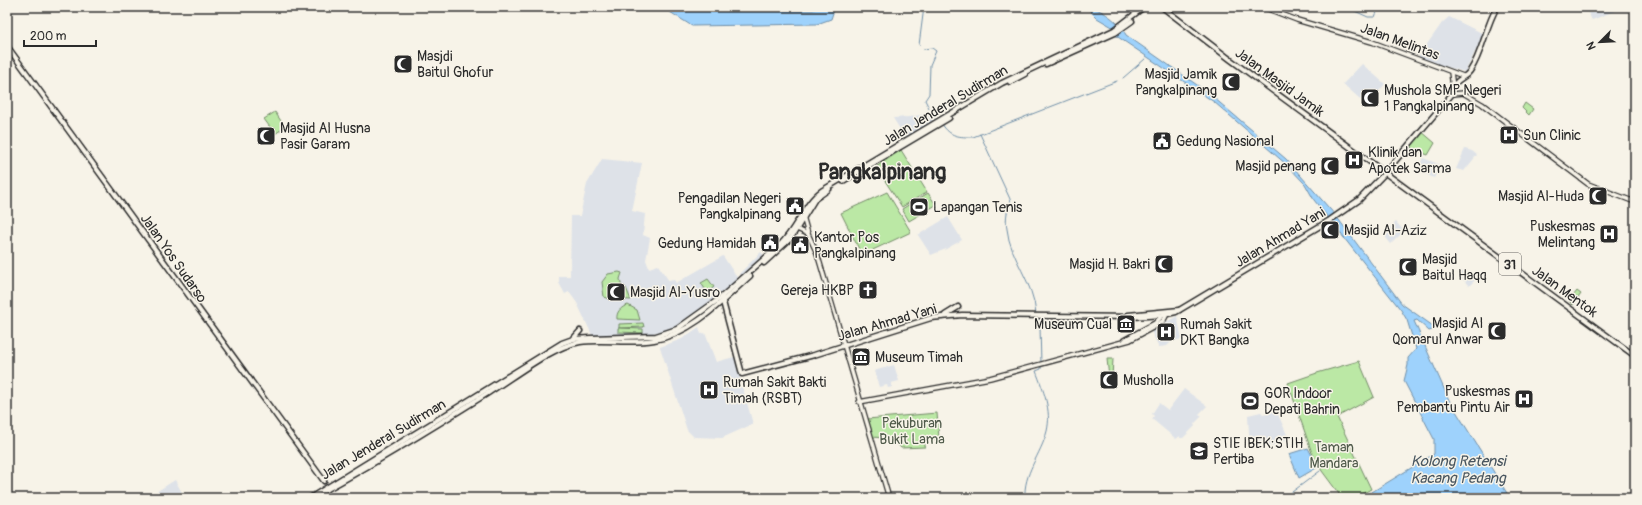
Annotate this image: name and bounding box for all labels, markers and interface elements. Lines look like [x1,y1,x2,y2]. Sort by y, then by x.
street label: Jalan Melintas [1358,19,1442,64]
scale bar [24,22,96,48]
north arrow [1580,22,1620,62]
text: 200 m [30,29,67,44]
text: N [1584,39,1599,52]
street label: Jalan Masjid Jamik [1232,44,1328,121]
place label: Masjdi Baitul Ghofur [417,48,494,81]
mosque icon: Masjdi Baitul Ghofur [392,53,414,75]
street label: Jalan Jenderal Sudirman [880,61,1011,149]
place label: Masjid Jamik Pangkalpinang [1135,66,1217,99]
mosque icon: Masjid Jamik Pangkalpinang [1220,71,1242,93]
place label: Mushola SMP Negeri 1 Pangkalpinang [1384,82,1502,115]
mosque icon: Mushola SMP Negeri 1 Pangkalpinang [1359,87,1381,109]
place label: Masjid Al Husna Pasir Garam [280,120,371,153]
hospital icon: Sun Clinic [1498,124,1520,146]
mosque icon: Masjid Al Husna Pasir Garam [255,125,277,147]
place label: Sun Clinic [1523,127,1581,144]
public building icon: Gedung Nasional [1151,130,1173,152]
place label: Gedung Nasional [1176,133,1274,150]
place label: Klinik dan Apotek Sarma [1368,144,1451,177]
hospital icon: Klinik dan Apotek Sarma [1343,149,1365,171]
mosque icon: Masjid penang [1319,155,1341,177]
district label: Pangkalpinang [818,158,946,186]
place label: Masjid penang [1235,158,1316,175]
mosque icon: Masjid Al-Huda [1587,185,1609,207]
place label: Masjid Al-Huda [1498,188,1584,205]
place label: Pengadilan Negeri Pangkalpinang [678,190,781,223]
public building icon: Pengadilan Negeri Pangkalpinang [784,195,806,217]
sports icon: Lapangan Tenis [908,196,930,218]
place label: Lapangan Tenis [933,199,1023,216]
street label: Jalan Ahmad Yani [1232,204,1329,271]
street label: Jalan Yos Sudarso [137,211,211,306]
place label: Puskesmas Melintang [1530,218,1596,251]
mosque icon: Masjid Al-Aziz [1319,219,1341,241]
place label: Masjid Al-Aziz [1344,222,1427,239]
hospital icon: Puskesmas Melintang [1598,223,1620,245]
place label: Kantor Pos Pangkalpinang [814,229,896,262]
public building icon: Gedung Hamidah [759,232,781,254]
public building icon: Kantor Pos Pangkalpinang [789,234,811,256]
place label: Gedung Hamidah [658,235,756,252]
place label: Masjid Baitul Haqq [1422,251,1487,284]
mosque icon: Masjid H. Bakri [1153,253,1175,275]
road number: 31 [1499,253,1521,275]
place label: Masjid H. Bakri [1069,256,1150,273]
mosque icon: Masjid Baitul Haqq [1397,256,1419,278]
street label: Jalan Mentok [1529,262,1601,321]
church icon: Gereja HKBP [857,279,879,301]
mosque icon: Masjid Al-Yusro [605,281,627,303]
place label: Gereja HKBP [780,282,854,299]
place label: Masjid Al-Yusro [630,284,721,301]
street label: Jalan Ahmad Yani [836,300,939,345]
museum icon: Museum Cual [1115,313,1137,335]
place label: Masjid Al Qomarul Anwar [1392,315,1483,348]
place label: Museum Cual [1034,316,1112,333]
place label: Rumah Sakit DKT Bangka [1180,316,1252,349]
mosque icon: Masjid Al Qomarul Anwar [1486,320,1508,342]
hospital icon: Rumah Sakit DKT Bangka [1155,321,1177,343]
museum icon: Museum Timah [850,346,872,368]
place label: Museum Timah [875,349,963,366]
mosque icon: Musholla [1098,369,1120,391]
place label: Musholla [1123,372,1174,389]
place label: Rumah Sakit Bakti Timah (RSBT) [723,374,827,407]
hospital icon: Rumah Sakit Bakti Timah (RSBT) [698,379,720,401]
place label: Puskesmas Pembantu Pintu Air [1396,383,1511,416]
place label: GOR Indoor Depati Bahrin [1264,385,1340,418]
hospital icon: Puskesmas Pembantu Pintu Air [1513,388,1535,410]
sports icon: GOR Indoor Depati Bahrin [1239,390,1261,412]
street label: Jalan Jenderal Sudirman [318,395,449,483]
park label: Pekuburan Bukit Lama [879,415,945,448]
place label: STIE IBEK;STIH Pertiba [1213,435,1304,468]
park label: Taman Mandara [1310,439,1358,472]
school or university icon: STIE IBEK;STIH Pertiba [1188,440,1210,462]
water label: Kolong Retensi Kacang Pedang [1410,452,1508,488]

